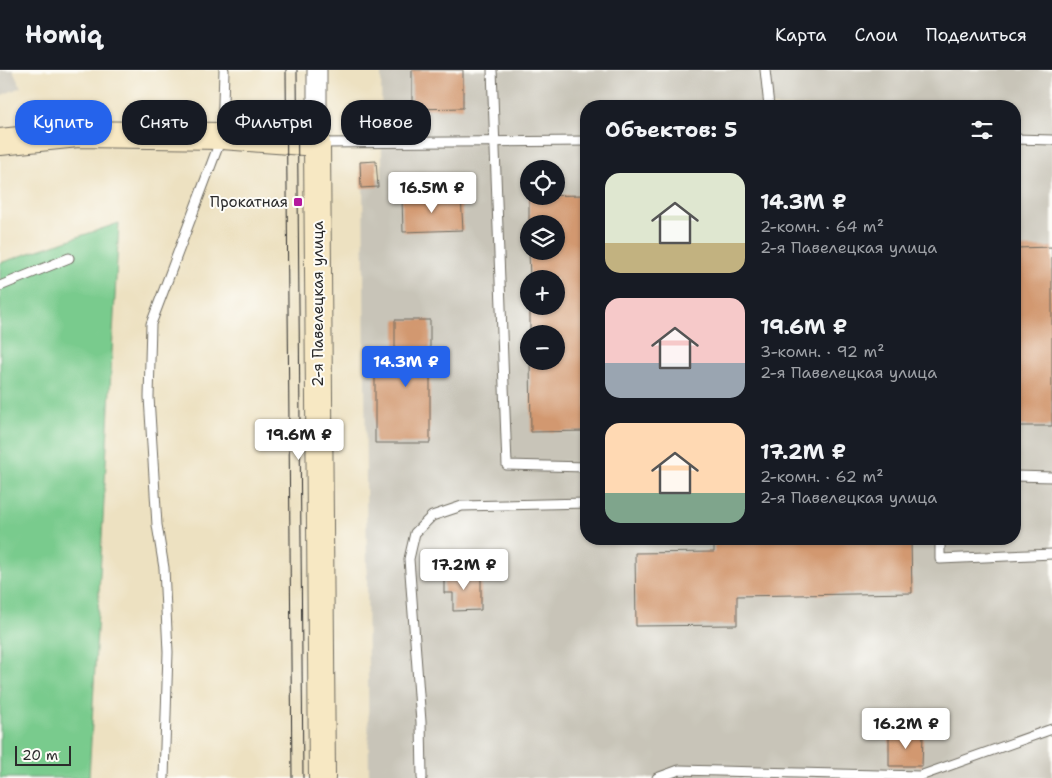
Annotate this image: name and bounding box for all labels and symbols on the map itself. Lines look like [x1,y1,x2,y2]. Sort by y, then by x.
pin: 16.5M ₽ [386,172,478,214]
place label: Прокатная [210,192,288,212]
marker: Прокатная [292,196,304,208]
street label: 2-я Павелецкая улица [308,220,328,387]
pin: 14.3M ₽ [360,346,452,388]
pin: 19.6M ₽ [253,418,345,461]
pin: 17.2M ₽ [418,548,510,591]
pin: 16.2M ₽ [860,708,952,750]
scale bar [15,743,71,766]

